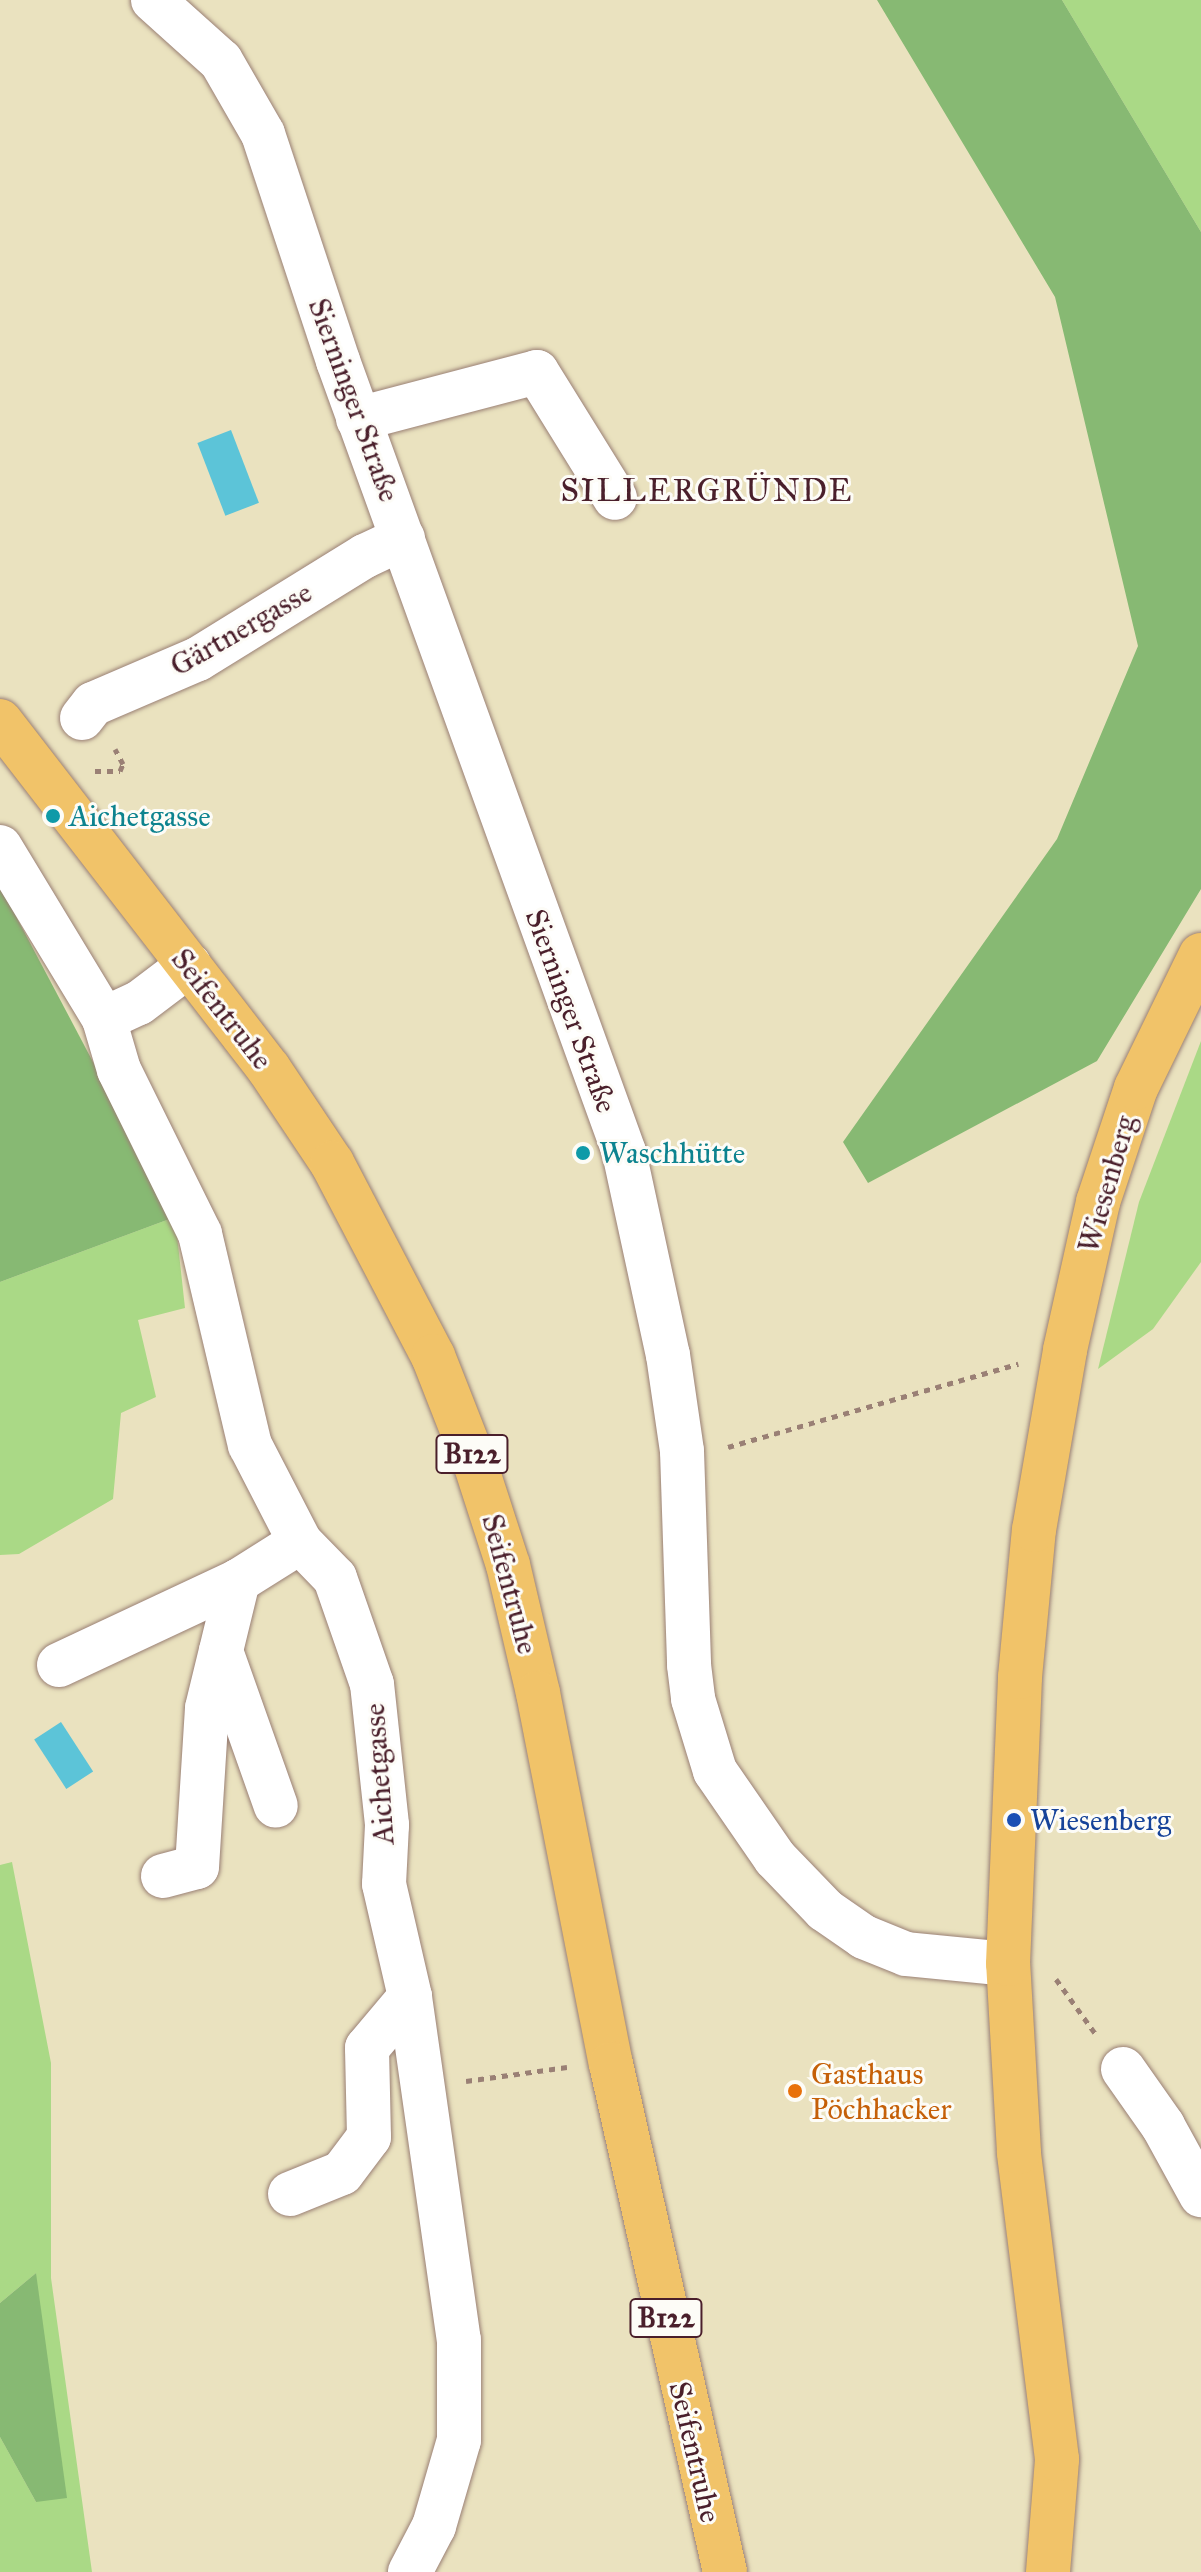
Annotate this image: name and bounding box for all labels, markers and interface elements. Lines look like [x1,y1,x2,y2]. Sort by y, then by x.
street label: Sierninger Straße [301,293,407,507]
district label: SILLERGRÜNDE [560,472,854,510]
street label: Gärtnergasse [164,574,318,684]
place label: Aichetgasse [69,798,211,834]
marker: Aichetgasse [44,807,62,825]
street label: Sierninger Straße [518,904,624,1118]
street label: Seifentruhe [164,941,280,1077]
street label: Wiesenberg [1070,1111,1144,1257]
place label: Waschhütte [599,1135,745,1171]
marker: Waschhütte [574,1144,592,1162]
road number: B122 [434,1430,510,1478]
street label: Seifentruhe [474,1510,546,1658]
street label: Aichetgasse [356,1702,402,1846]
place label: Wiesenberg [1030,1802,1171,1838]
marker: Wiesenberg [1005,1811,1023,1829]
place label: Gasthaus Pöchhacker [811,2056,952,2126]
marker: Gasthaus Pöchhacker [786,2082,804,2100]
road number: B122 [628,2294,704,2342]
street label: Seifentruhe [661,2378,729,2526]

